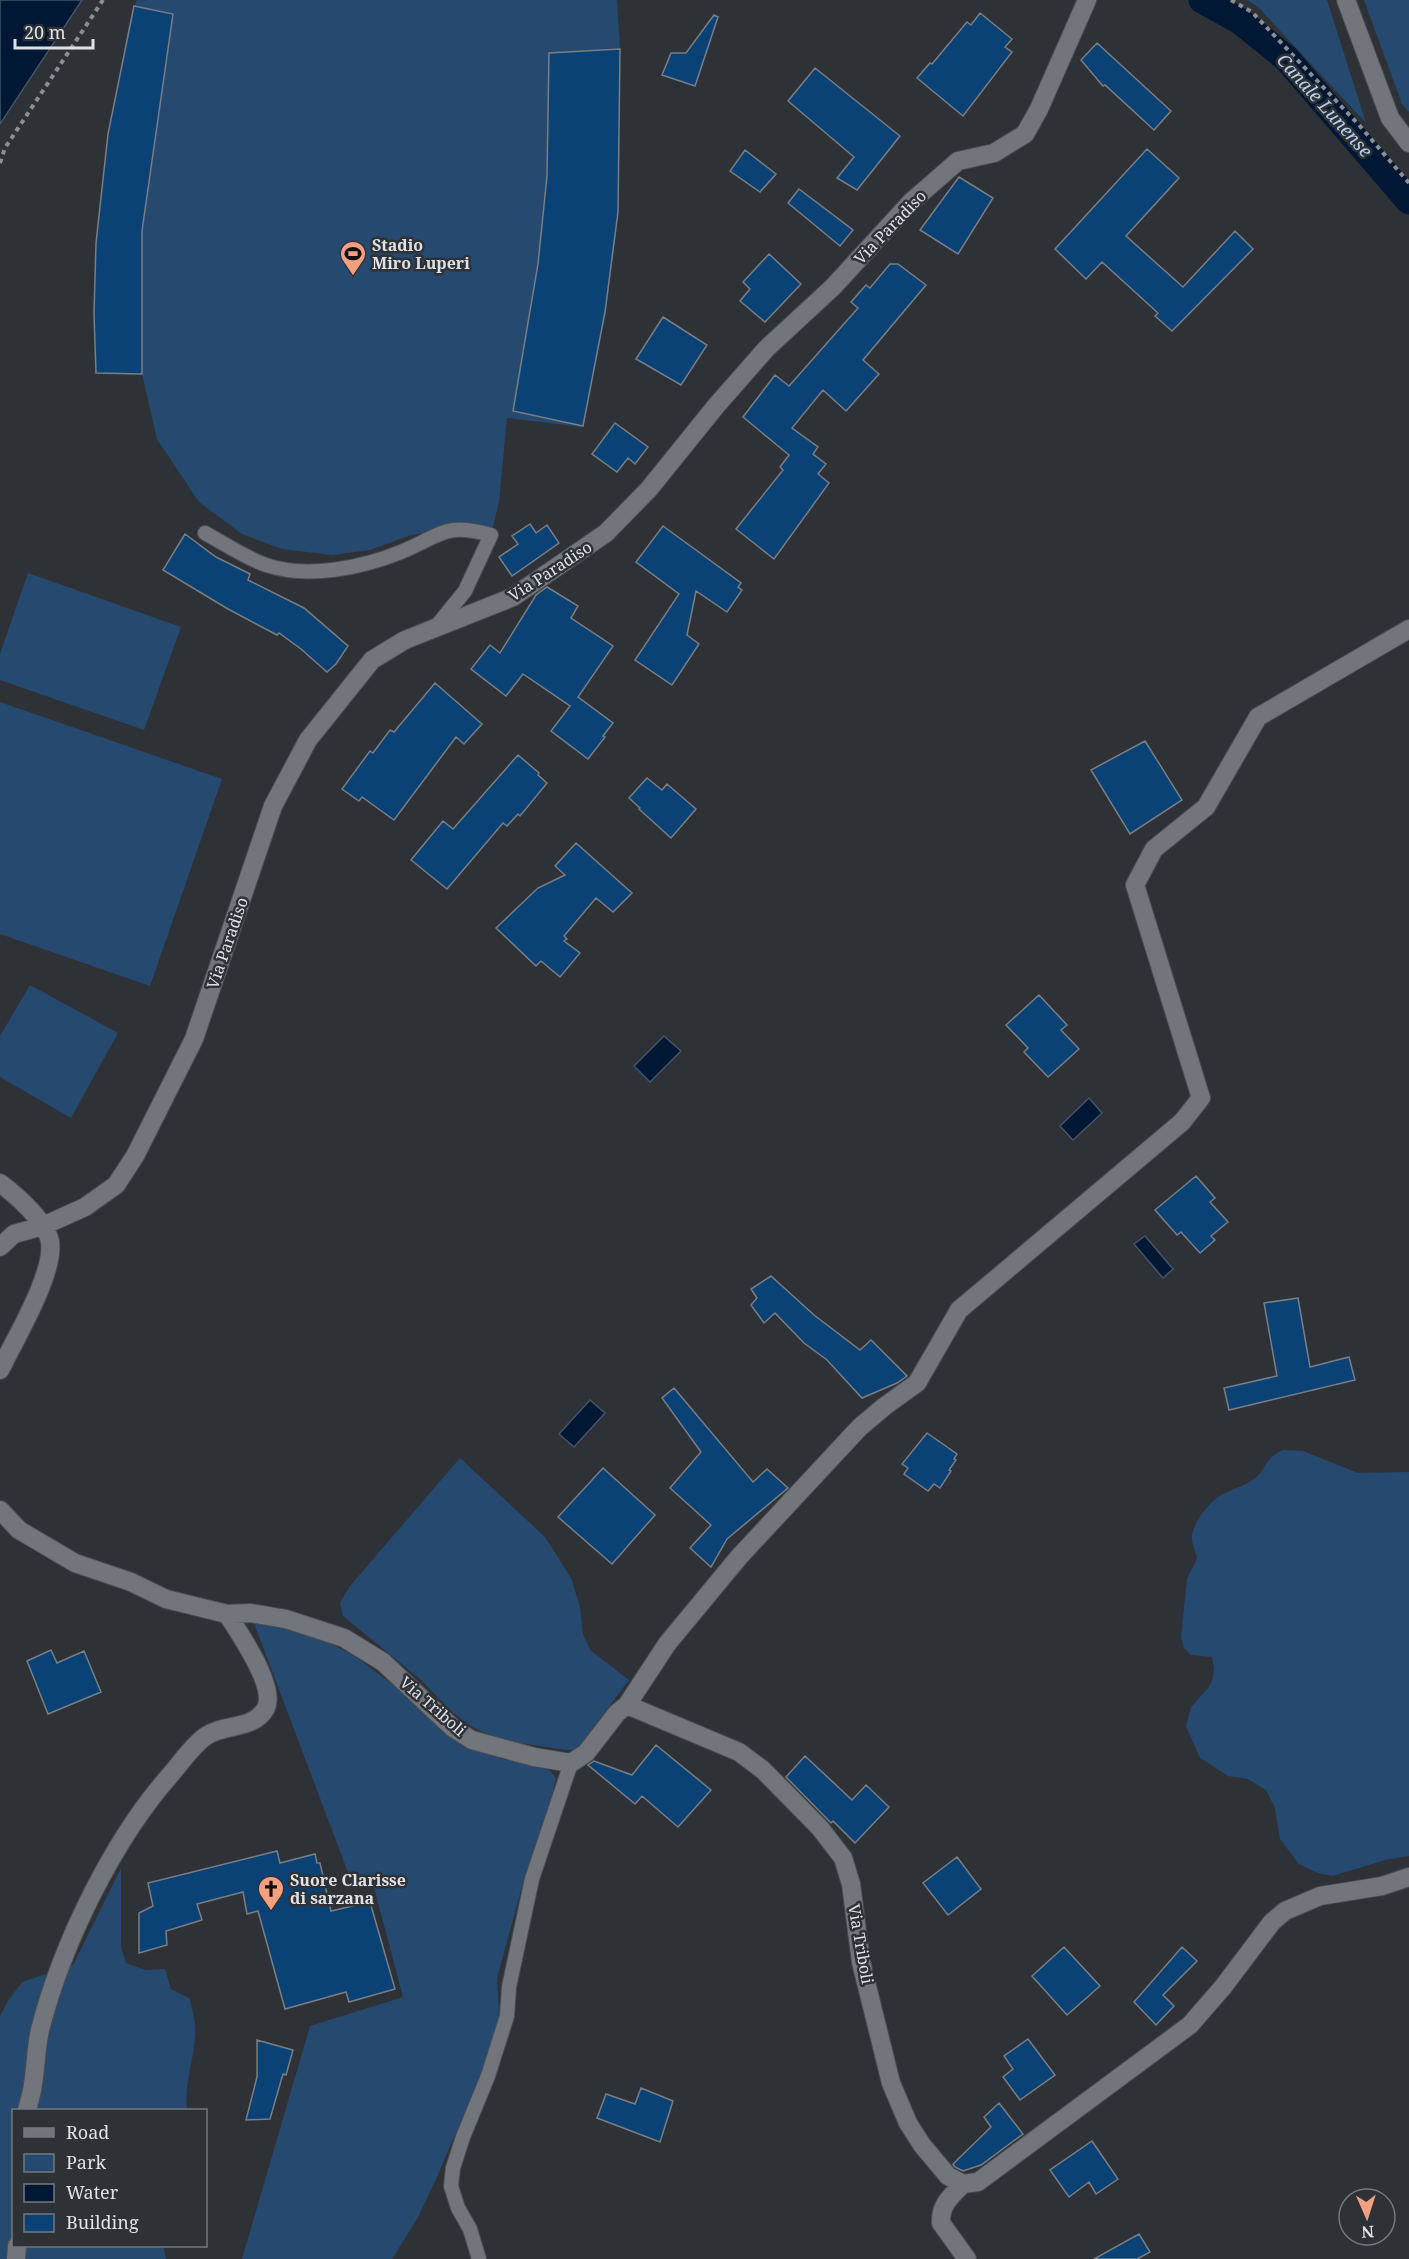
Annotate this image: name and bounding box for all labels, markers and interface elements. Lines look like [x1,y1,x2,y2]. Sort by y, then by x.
scale bar [15,12,93,50]
text: 20 m [24,20,66,44]
water label: Canale Lunense [1272,48,1378,162]
street label: Via Paradiso [849,185,931,269]
place label: Stadio Miro Luperi [372,234,470,274]
sports icon: Stadio Miro Luperi [338,239,368,277]
street label: Via Paradiso [504,536,596,606]
street label: Via Paradiso [201,894,253,992]
street label: Via Triboli [395,1671,471,1741]
place label: Suore Clarisse di sarzana [290,1869,406,1909]
church icon: Suore Clarisse di sarzana [256,1874,286,1912]
street label: Via Triboli [843,1902,879,1986]
legend [12,2109,207,2247]
text: Road [66,2120,109,2144]
text: Park [66,2150,106,2174]
text: Water [66,2180,119,2204]
north arrow [1337,2187,1397,2247]
text: Building [66,2210,139,2234]
text: N [1361,2221,1375,2243]

